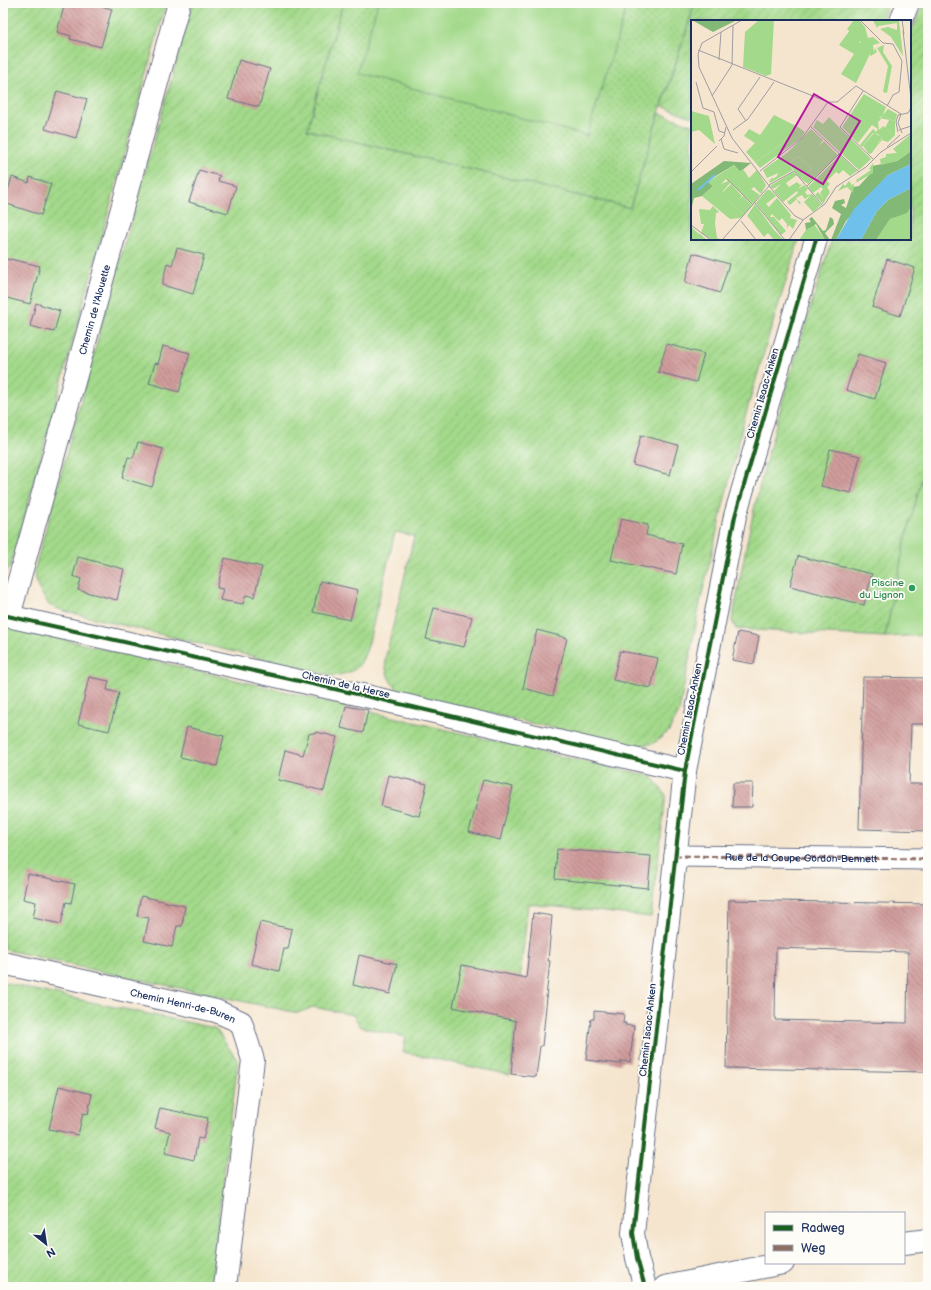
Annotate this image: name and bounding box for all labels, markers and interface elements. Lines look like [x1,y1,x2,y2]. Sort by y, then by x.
inset map [691,20,911,240]
street label: Chemin de l'Alouette [77,263,113,356]
street label: Chemin Isaac-Anken [744,346,782,440]
place label: Piscine du Lignon [859,577,904,601]
marker: Piscine du Lignon [907,583,917,593]
street label: Chemin Isaac-Anken [675,662,705,756]
street label: Chemin de la Herse [301,669,391,701]
street label: Rue de la Coupe Gordon-Bennett [725,852,877,865]
street label: Chemin Isaac-Anken [637,982,659,1077]
street label: Chemin Henri-de-Buren [129,987,238,1026]
legend [765,1212,905,1264]
text: Radweg [801,1221,845,1236]
north arrow [26,1224,66,1264]
text: Weg [801,1241,825,1256]
text: N [44,1245,58,1260]

